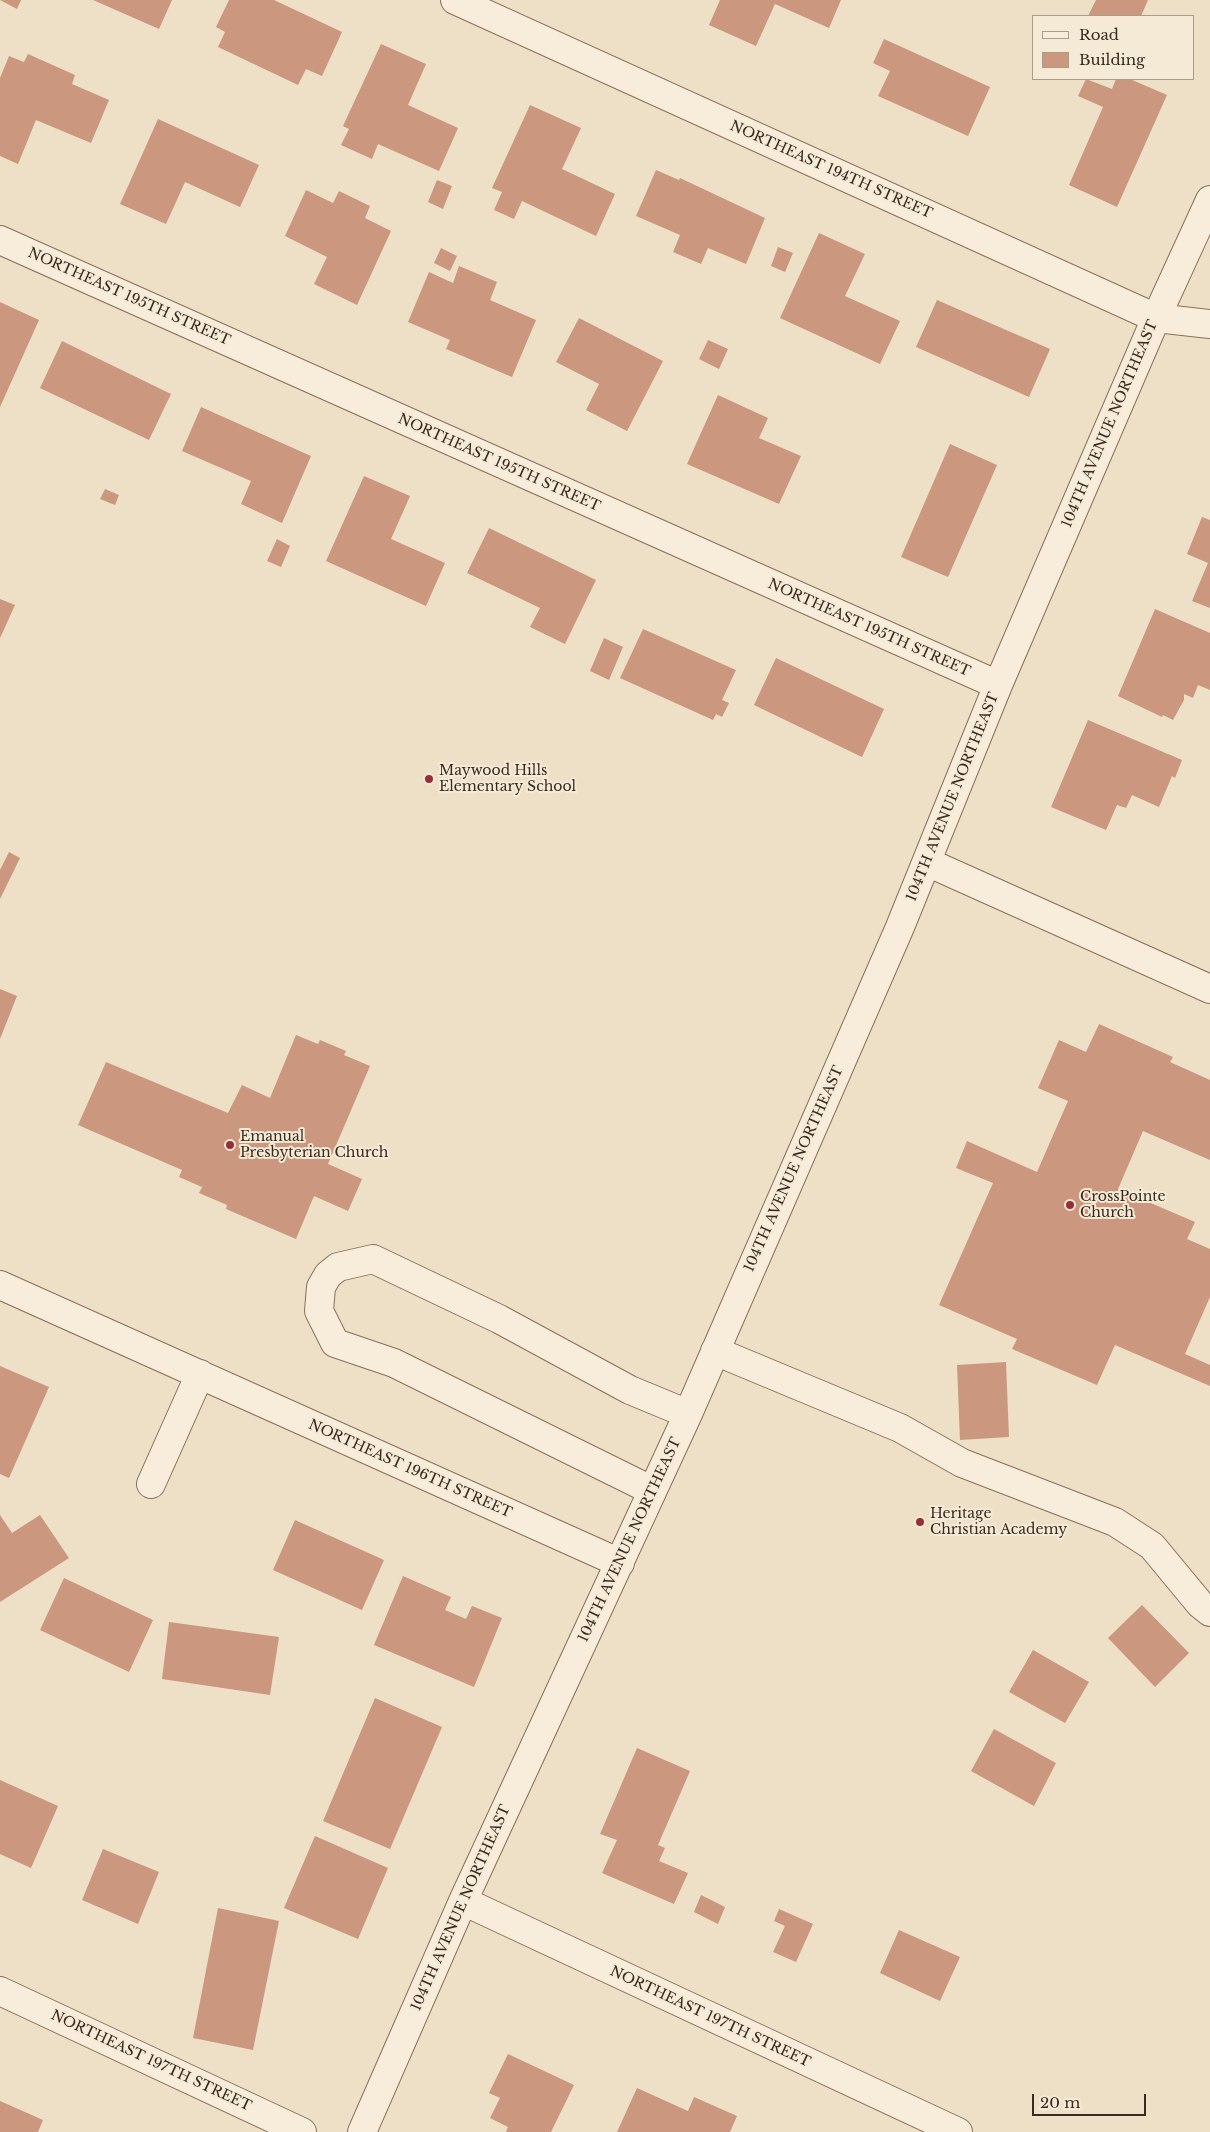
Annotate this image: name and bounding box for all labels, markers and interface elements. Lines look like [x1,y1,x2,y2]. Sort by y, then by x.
legend [1032,15,1195,80]
text: Road [1079,25,1119,44]
text: Building [1079,50,1145,69]
street label: NORTHEAST 194TH STREET [727,118,935,222]
street label: NORTHEAST 195TH STREET [25,245,233,349]
street label: 104TH AVENUE NORTHEAST [1059,318,1161,530]
street label: NORTHEAST 195TH STREET [395,411,603,515]
street label: NORTHEAST 195TH STREET [765,576,973,680]
street label: 104TH AVENUE NORTHEAST [903,690,1003,904]
place label: Maywood Hills Elementary School [439,763,576,796]
marker: Maywood Hills Elementary School [423,773,435,785]
street label: 104TH AVENUE NORTHEAST [741,1063,847,1275]
place label: Emanual Presbyterian Church [240,1129,388,1162]
marker: Emanual Presbyterian Church [224,1139,236,1151]
place label: CrossPointe Church [1080,1189,1166,1222]
marker: CrossPointe Church [1064,1199,1076,1211]
street label: NORTHEAST 196TH STREET [306,1416,514,1522]
street label: 104TH AVENUE NORTHEAST [575,1435,685,1645]
place label: Heritage Christian Academy [930,1506,1067,1538]
marker: Heritage Christian Academy [914,1516,926,1528]
street label: 104TH AVENUE NORTHEAST [408,1802,514,2014]
street label: NORTHEAST 197TH STREET [607,1963,813,2071]
street label: NORTHEAST 197TH STREET [48,2007,254,2115]
scale bar [1035,2084,1149,2116]
text: 20 m [1040,2093,1080,2112]

